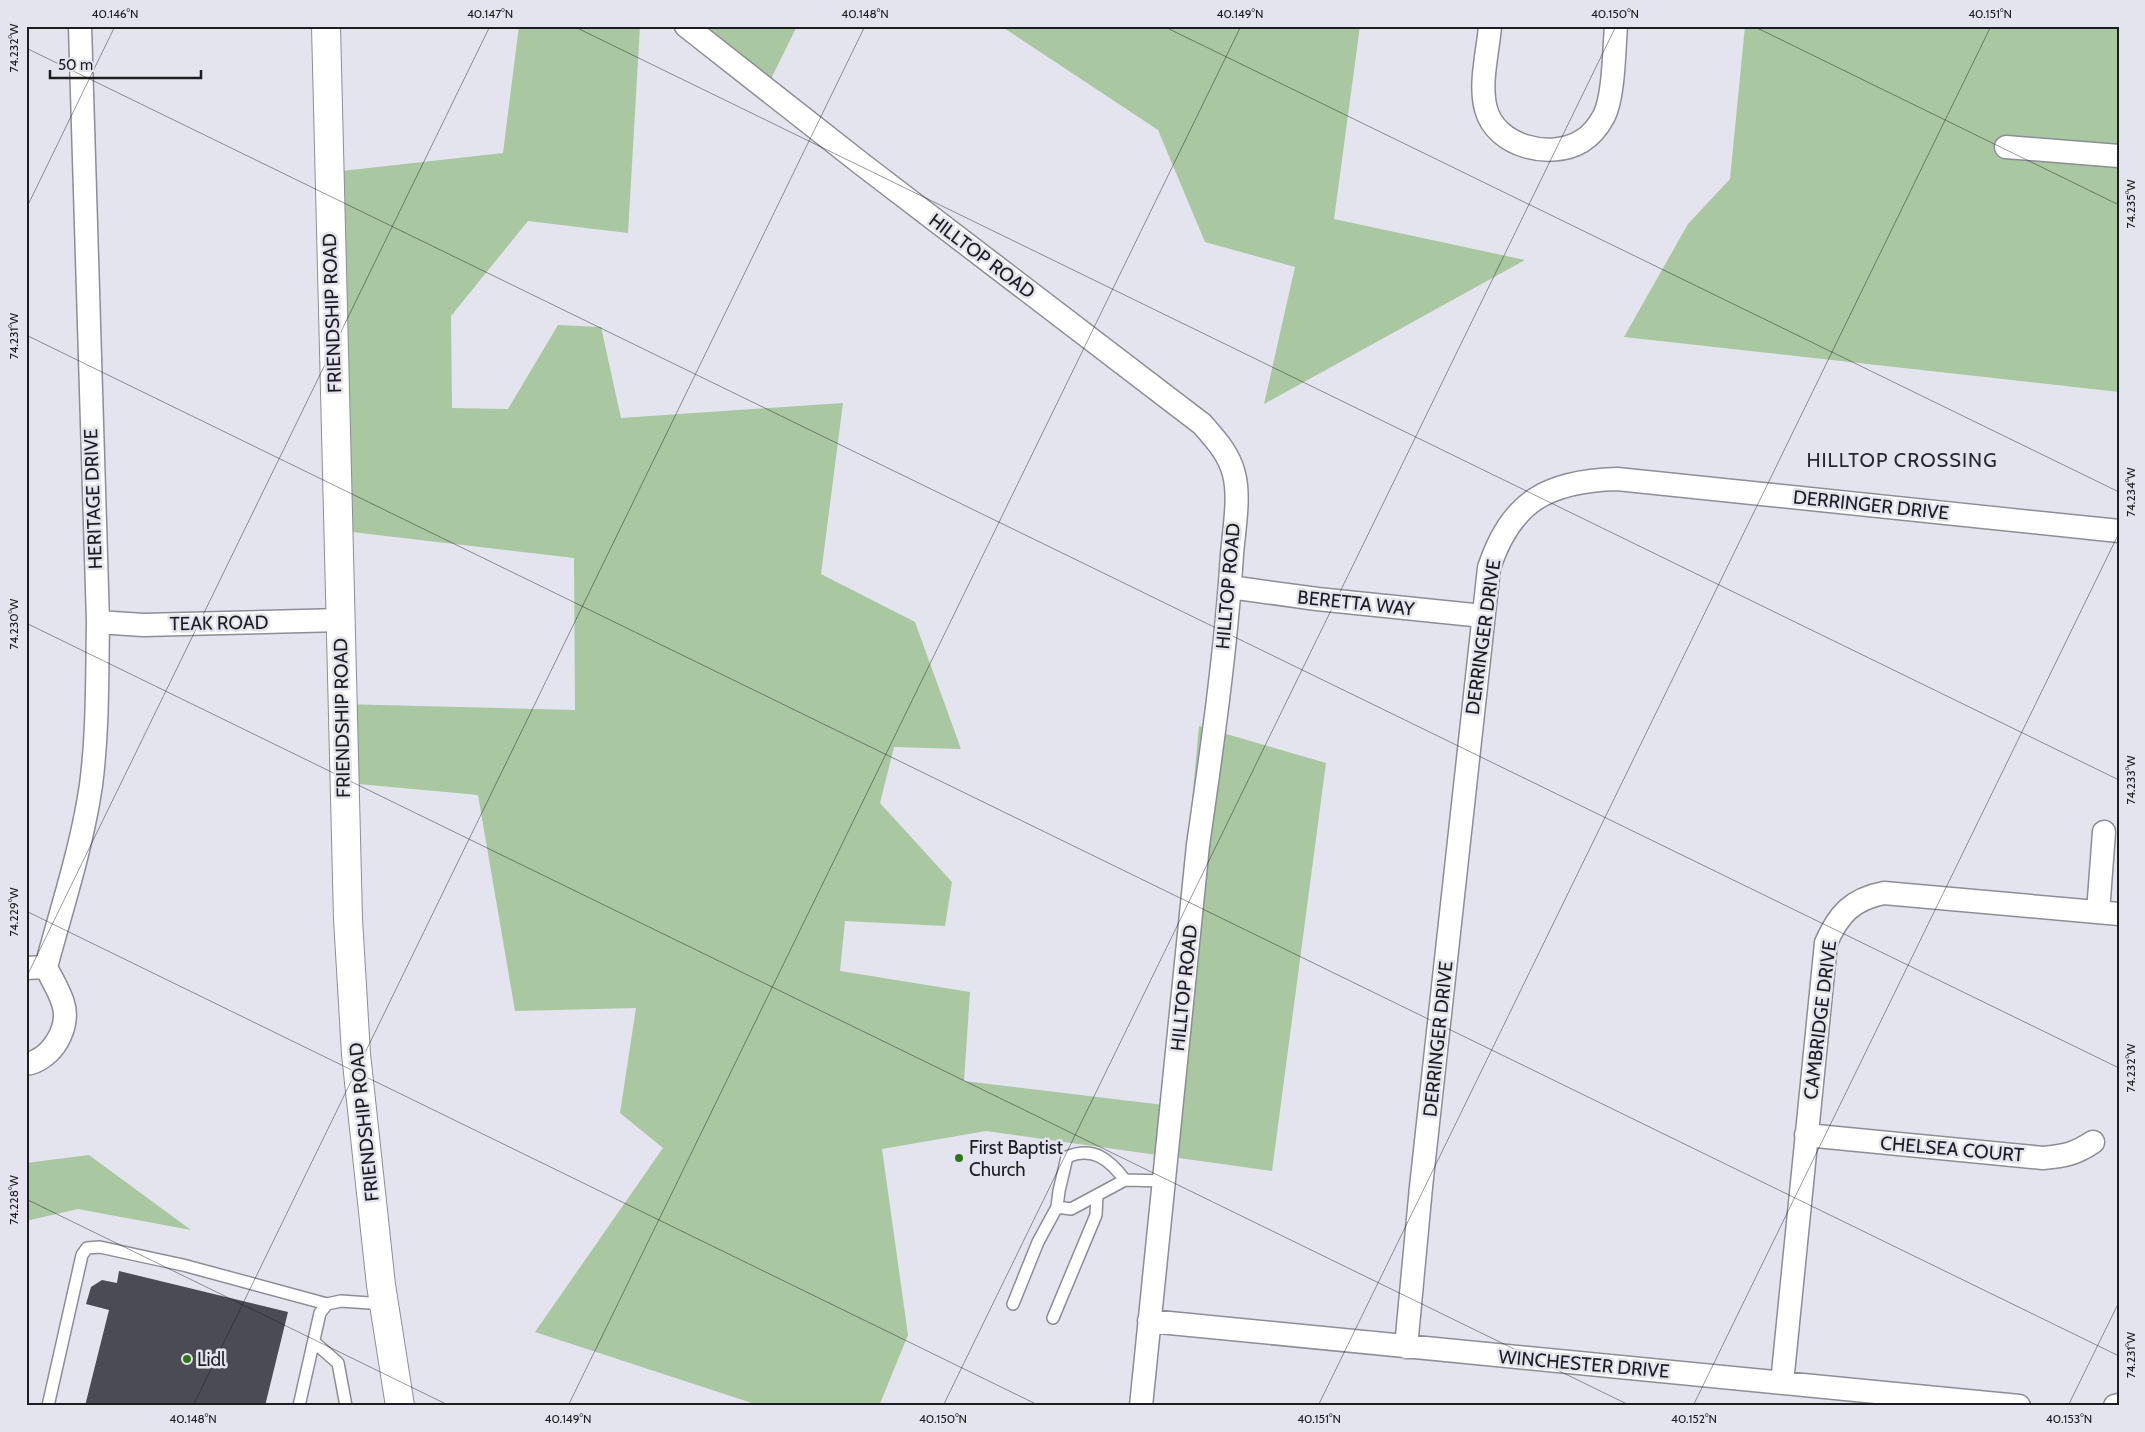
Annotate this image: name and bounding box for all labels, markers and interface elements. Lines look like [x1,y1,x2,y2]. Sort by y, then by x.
text: 40.146°N [92,6,138,21]
text: 40.147°N [467,6,513,21]
text: 40.148°N [841,6,889,21]
text: 40.149°N [1216,6,1264,21]
text: 40.150°N [1591,6,1639,21]
text: 40.151°N [1968,6,2012,21]
text: 74.232°W [6,23,21,72]
scale bar [50,48,201,80]
text: 50 m [58,56,93,74]
text: 74.235°W [2123,179,2138,228]
street label: HILLTOP ROAD [924,209,1040,303]
street label: FRIENDSHIP ROAD [318,233,346,393]
text: 74.231°W [6,312,21,359]
street label: HERITAGE DRIVE [79,428,107,570]
district label: HILLTOP CROSSING [1806,448,1998,472]
text: 74.234°W [2123,467,2138,517]
street label: DERRINGER DRIVE [1792,485,1950,525]
street label: HILLTOP ROAD [1211,522,1245,650]
street label: DERRINGER DRIVE [1461,558,1505,716]
street label: BERETTA WAY [1296,585,1416,621]
text: 74.230°W [6,598,21,649]
street label: TEAK ROAD [169,611,269,635]
street label: FRIENDSHIP ROAD [329,638,355,798]
text: 74.233°W [2123,755,2138,804]
text: 74.229°W [6,887,21,937]
street label: HILLTOP ROAD [1166,924,1202,1052]
street label: CAMBRIDGE DRIVE [1799,939,1841,1101]
street label: DERRINGER DRIVE [1418,960,1458,1118]
street label: FRIENDSHIP ROAD [344,1041,384,1203]
text: 74.232°W [2123,1043,2138,1092]
street label: CHELSEA COURT [1879,1131,2025,1167]
place label: First Baptist Church [969,1136,1064,1181]
marker: First Baptist Church [953,1152,965,1164]
text: 74.228°W [6,1175,21,1225]
text: 74.231°W [2123,1331,2138,1378]
street label: WINCHESTER DRIVE [1498,1345,1670,1383]
place label: Lidl [197,1348,226,1371]
marker: Lidl [181,1353,193,1365]
text: 40.148°N [169,1411,217,1426]
text: 40.149°N [544,1411,592,1426]
text: 40.150°N [919,1411,967,1426]
text: 40.151°N [1297,1411,1341,1426]
text: 40.152°N [1671,1411,1717,1426]
text: 40.153°N [2046,1411,2092,1426]

